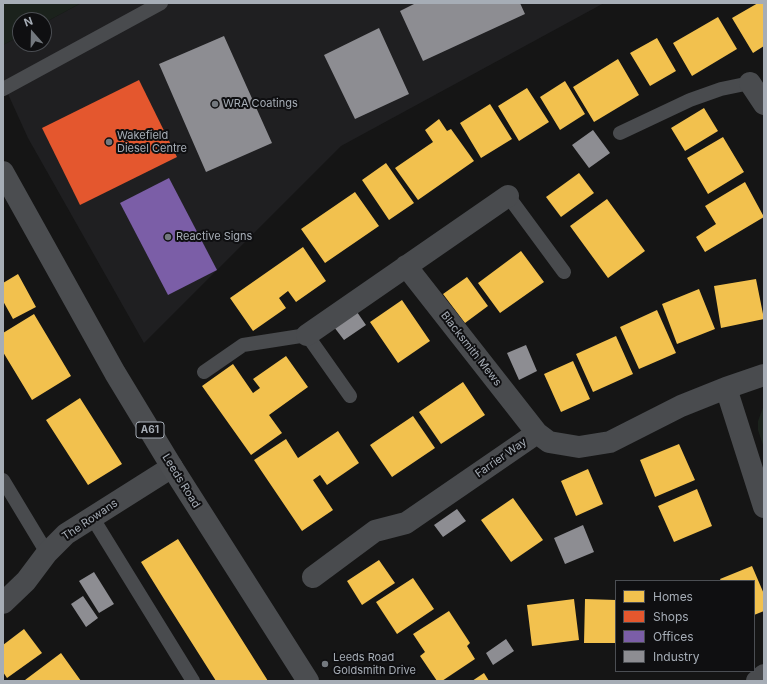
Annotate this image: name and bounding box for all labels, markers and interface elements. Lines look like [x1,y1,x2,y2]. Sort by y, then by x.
north arrow [12,12,52,52]
text: N [22,14,35,30]
place label: WRA Coatings [223,97,298,111]
marker: WRA Coatings [210,99,220,109]
place label: Wakefield Diesel Centre [117,129,187,155]
marker: Wakefield Diesel Centre [104,137,114,147]
place label: Reactive Signs [176,230,252,244]
marker: Reactive Signs [163,232,173,242]
street label: Blacksmith Mews [438,309,504,389]
road number: A61 [136,422,164,438]
street label: Farrier Way [473,435,529,481]
street label: Leeds Road [159,452,203,510]
street label: The Rowans [60,497,120,543]
legend [615,580,755,672]
text: Homes [653,589,693,604]
text: Shops [653,609,689,624]
text: Offices [653,629,694,644]
text: Industry [653,649,699,664]
place label: Leeds Road Goldsmith Drive [333,651,416,677]
marker: Leeds Road Goldsmith Drive [320,659,330,669]

